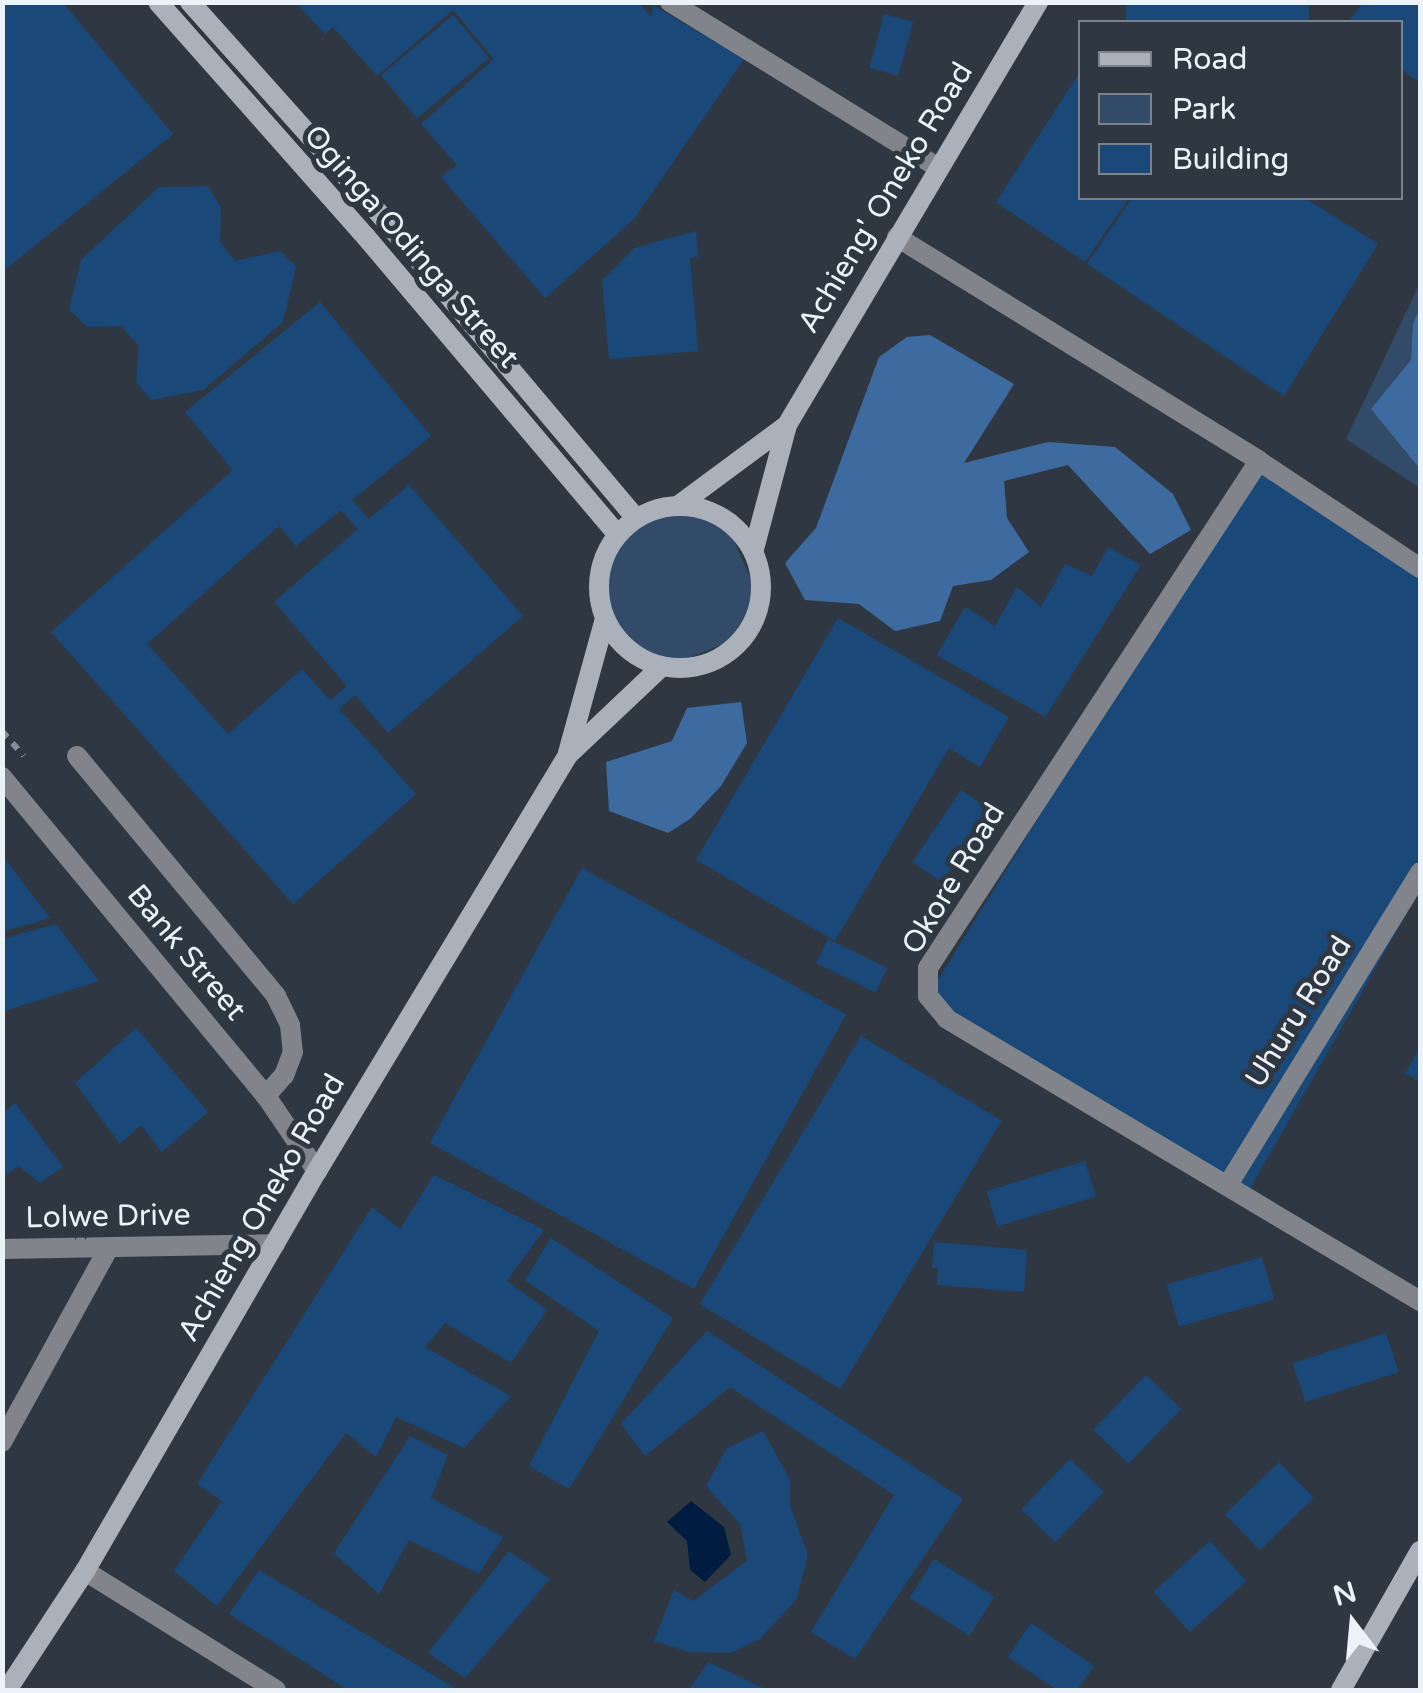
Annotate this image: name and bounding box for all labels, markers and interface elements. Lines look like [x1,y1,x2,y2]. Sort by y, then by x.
legend [1078,20,1403,200]
text: Road [1172,41,1247,78]
street label: Achieng' Oneko Road [791,56,981,340]
text: Park [1172,91,1236,128]
street label: Oginga Odinga Street [296,118,526,376]
text: Building [1172,141,1289,178]
street label: Okore Road [895,797,1013,961]
street label: Bank Street [119,878,253,1028]
street label: Uhuru Road [1238,930,1360,1094]
street label: Achieng Oneko Road [171,1068,353,1348]
street label: Lolwe Drive [25,1198,191,1236]
north arrow [1303,1573,1403,1673]
text: N [1329,1575,1360,1614]

